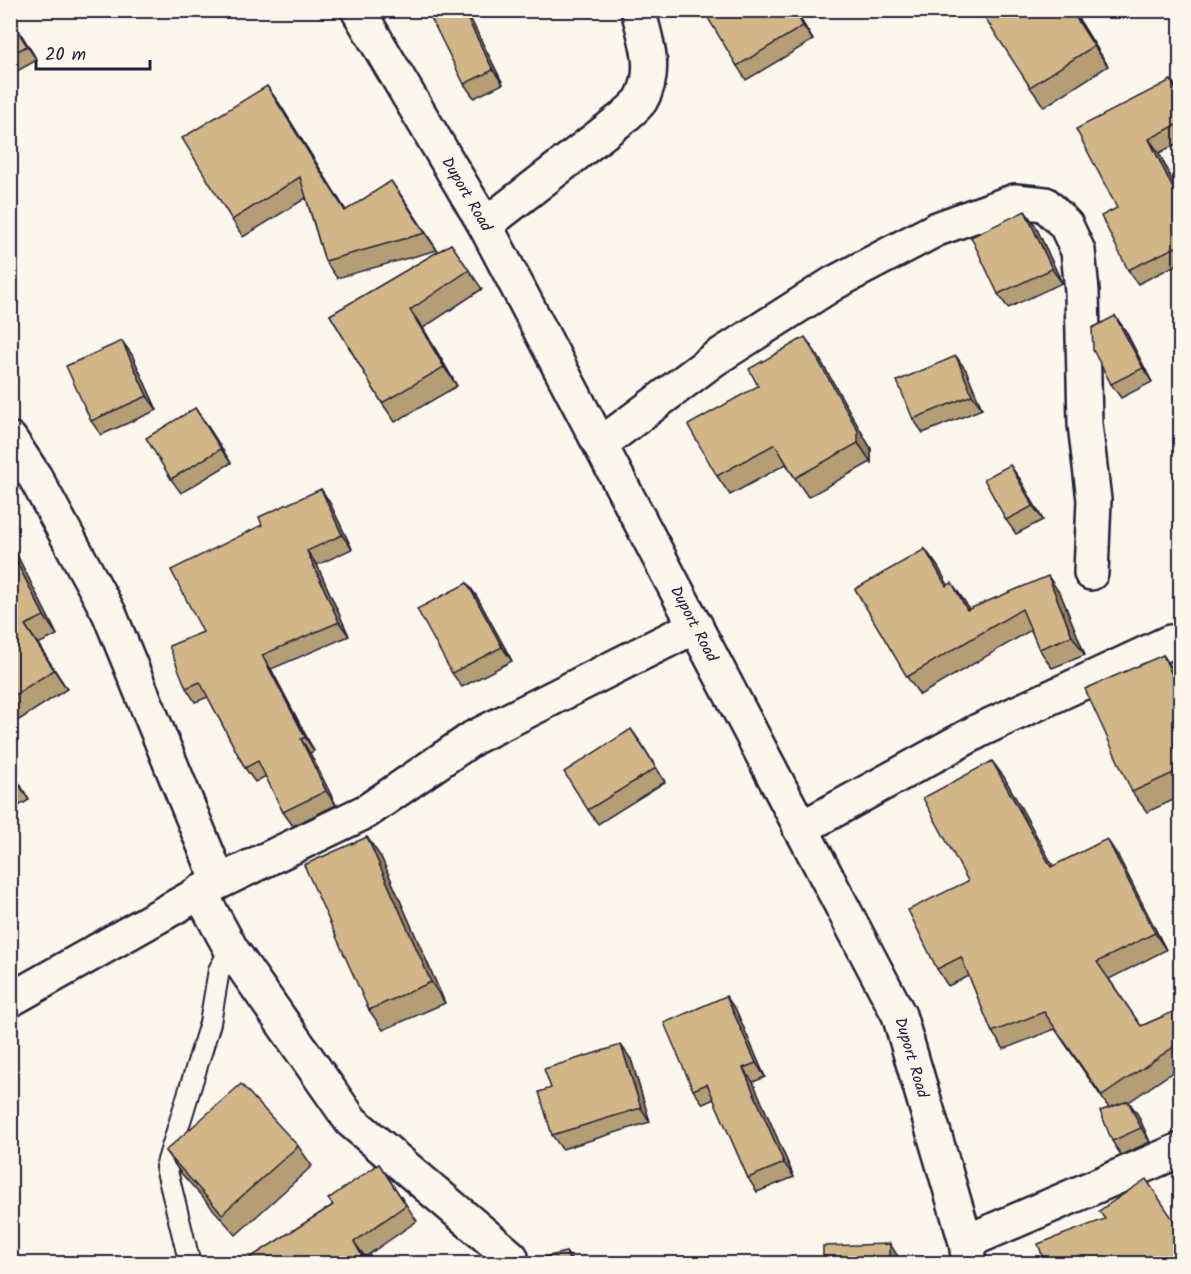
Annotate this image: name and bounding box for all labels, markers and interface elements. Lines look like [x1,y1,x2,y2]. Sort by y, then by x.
scale bar [36,33,150,71]
text: 20 m [45,41,86,70]
street label: Duport Road [435,152,499,237]
street label: Duport Road [664,581,725,667]
street label: Duport Road [888,1014,936,1102]

